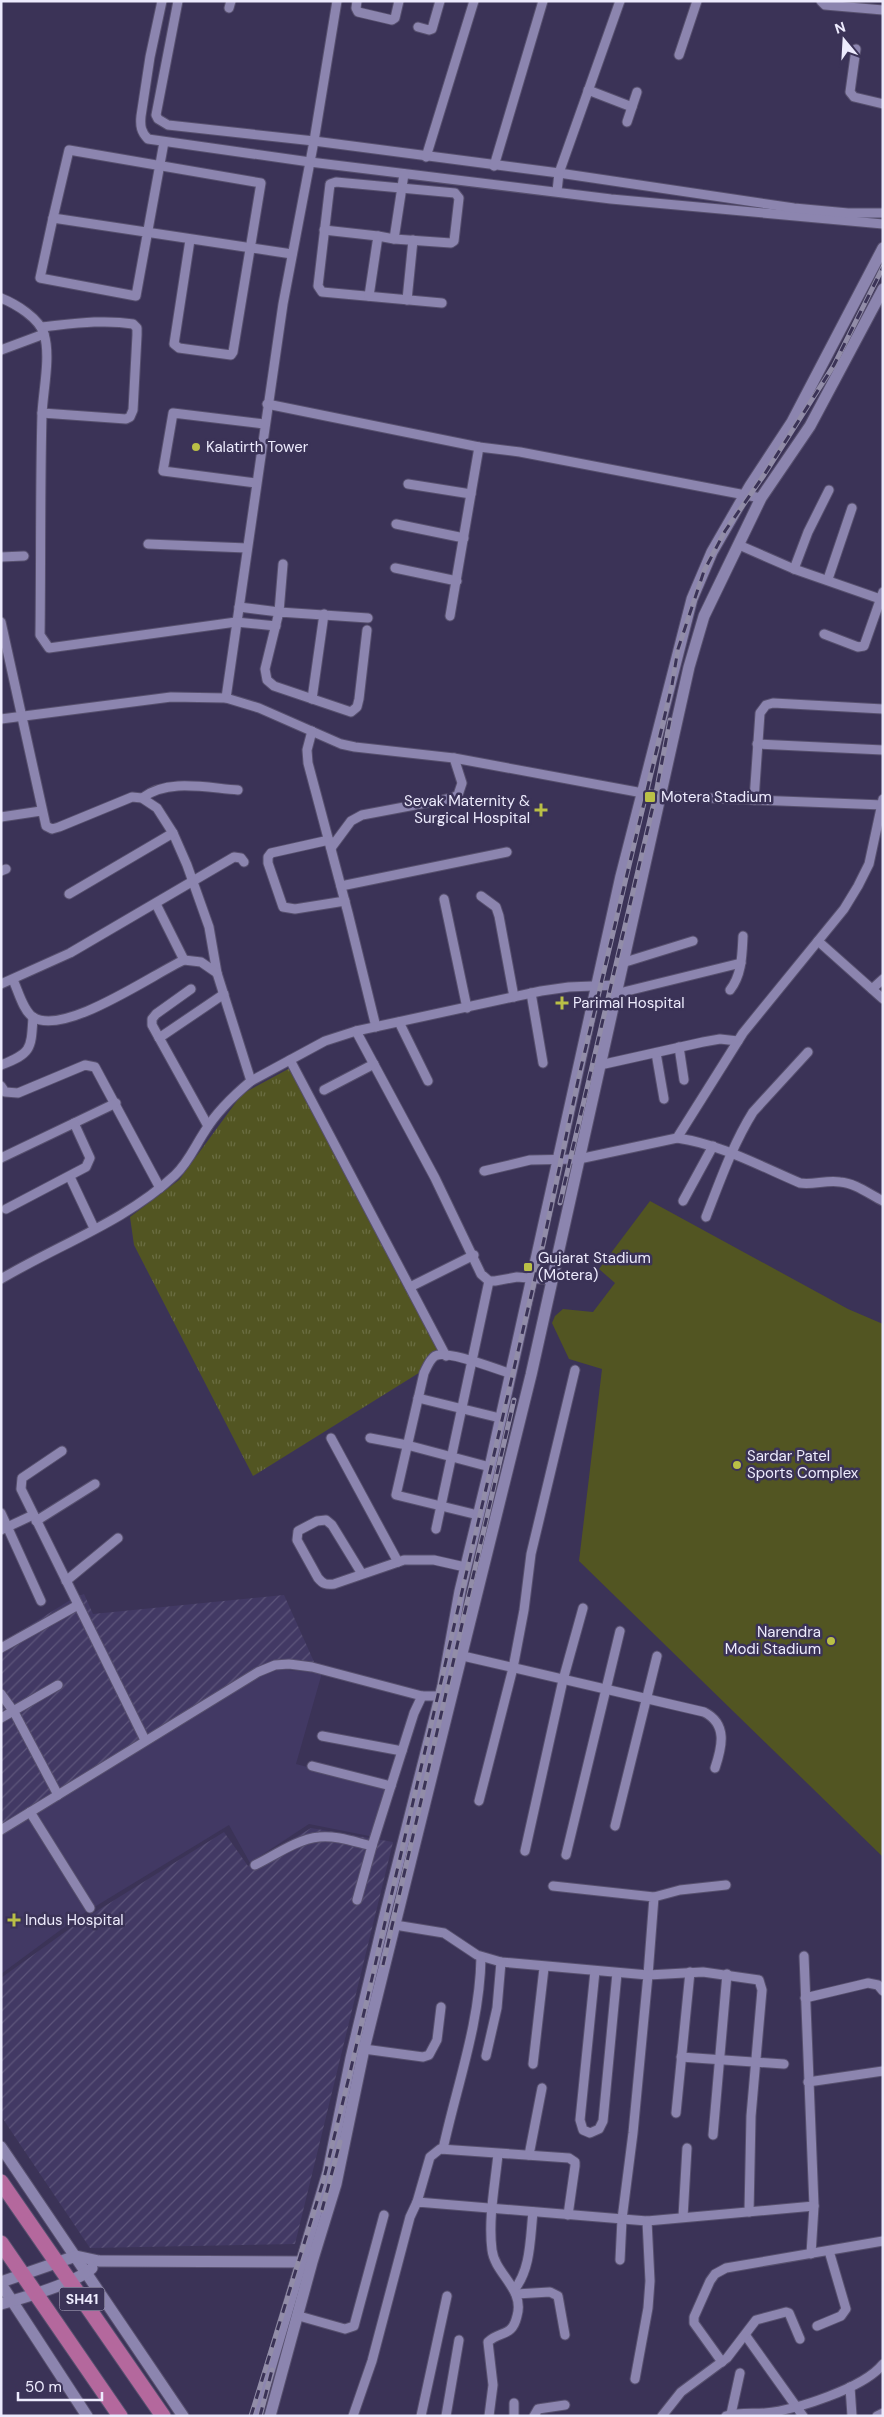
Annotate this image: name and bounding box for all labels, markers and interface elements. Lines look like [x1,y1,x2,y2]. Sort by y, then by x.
north arrow [819,15,869,65]
text: N [832,17,848,38]
place label: Kalatirth Tower [206,437,309,457]
marker: Kalatirth Tower [190,441,202,453]
place label: Motera Stadium [661,787,772,807]
marker: Motera Stadium [643,790,657,804]
place label: Sevak Maternity & Surgical Hospital [404,791,530,828]
marker: Sevak Maternity & Surgical Hospital [534,803,548,817]
place label: Parimal Hospital [573,993,685,1013]
marker: Parimal Hospital [555,996,569,1010]
place label: Gujarat Stadium (Motera) [538,1248,651,1285]
marker: Gujarat Stadium (Motera) [522,1261,534,1273]
place label: Sardar Patel Sports Complex [747,1446,859,1483]
marker: Sardar Patel Sports Complex [731,1459,743,1471]
place label: Narendra Modi Stadium [725,1622,821,1659]
marker: Narendra Modi Stadium [825,1635,837,1647]
place label: Indus Hospital [25,1910,124,1930]
marker: Indus Hospital [7,1913,21,1927]
road number: SH41 [59,2288,104,2310]
scale bar [18,2370,101,2402]
text: 50 m [25,2377,62,2397]

